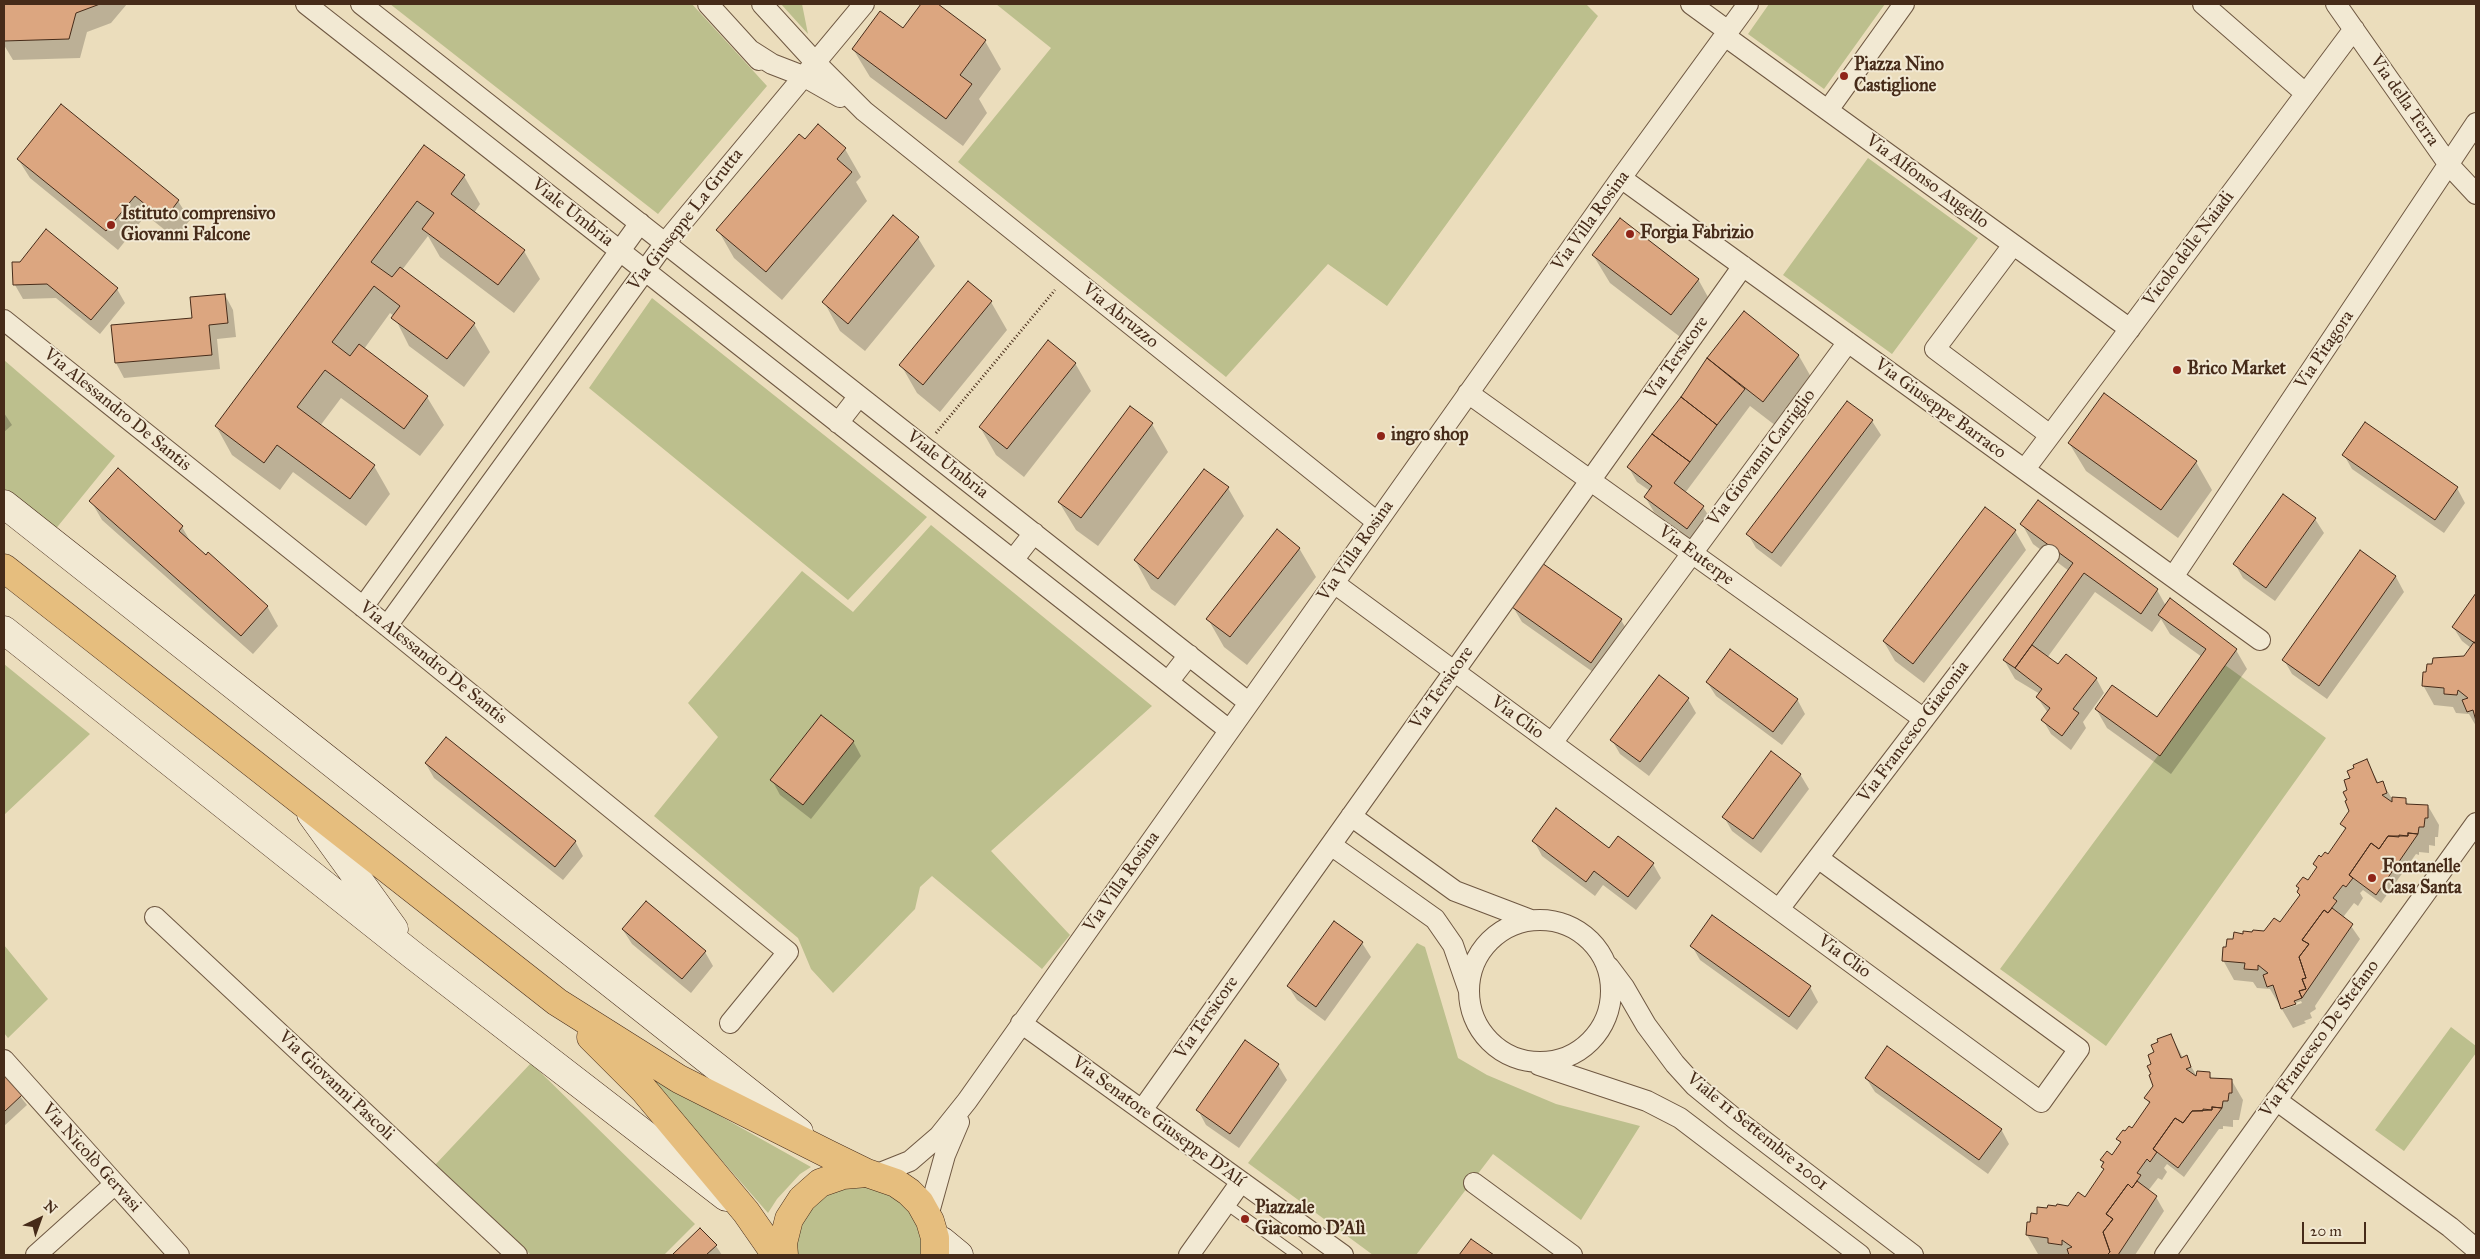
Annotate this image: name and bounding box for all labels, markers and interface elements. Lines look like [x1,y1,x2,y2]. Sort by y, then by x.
street label: Via della Terra [2365,51,2443,151]
place label: Piazza Nino Castiglione [1854,55,1944,98]
marker: Piazza Nino Castiglione [1838,70,1850,82]
street label: Via Alfonso Augello [1861,130,1993,234]
street label: Via Giuseppe La Grutta [624,145,748,295]
street label: Via Villa Rosina [1548,167,1634,275]
street label: Viale Umbria [527,174,617,252]
street label: Vicolo delle Naiadi [2139,187,2239,311]
place label: Istituto comprensivo Giovanni Falcone [121,204,275,246]
marker: Istituto comprensivo Giovanni Falcone [105,219,117,231]
place label: Forgia Fabrizio [1640,223,1754,245]
marker: Forgia Fabrizio [1624,228,1636,240]
street label: Via Abruzzo [1077,279,1163,353]
street label: Via Pitagora [2291,307,2359,393]
street label: Via Tersicore [1641,312,1713,404]
street label: Via Alessandro De Santis [39,344,195,476]
street label: Via Giuseppe Barraco [1870,354,2010,464]
place label: Brico Market [2187,359,2286,381]
marker: Brico Market [2171,364,2183,376]
street label: Via Giovanni Carriglio [1703,385,1821,531]
place label: ingro shop [1391,425,1469,447]
street label: Viale Umbria [902,426,992,504]
marker: ingro shop [1375,430,1387,442]
street label: Via Villa Rosina [1313,496,1399,606]
street label: Via Euterpe [1654,521,1738,591]
street label: Via Alessandro De Santis [355,597,511,729]
street label: Via Tersicore [1406,642,1478,734]
street label: Via Francesco Giaconia [1854,657,1974,807]
street label: Via Clio [1486,692,1548,744]
street label: Via Villa Rosina [1079,827,1165,937]
place label: Fontanelle Casa Santa [2382,857,2462,900]
marker: Fontanelle Casa Santa [2366,872,2378,884]
street label: Via Clio [1813,931,1875,983]
street label: Via Francesco De Stefano [2256,956,2384,1122]
street label: Via Tersicore [1171,972,1243,1064]
street label: Via Giovanni Pascoli [273,1027,399,1145]
street label: Via Senatore Giuseppe D'Alí [1067,1052,1249,1192]
street label: Viale 11 Settembre 2001 [1682,1068,1832,1196]
street label: Via Nicolò Gervasi [36,1099,146,1217]
north arrow [15,1194,65,1244]
place label: Piazzale Giacomo D'Alì [1255,1198,1365,1240]
scale bar [2305,1212,2369,1244]
marker: Piazzale Giacomo D'Alì [1239,1213,1251,1225]
text: 20 m [2310,1222,2342,1240]

